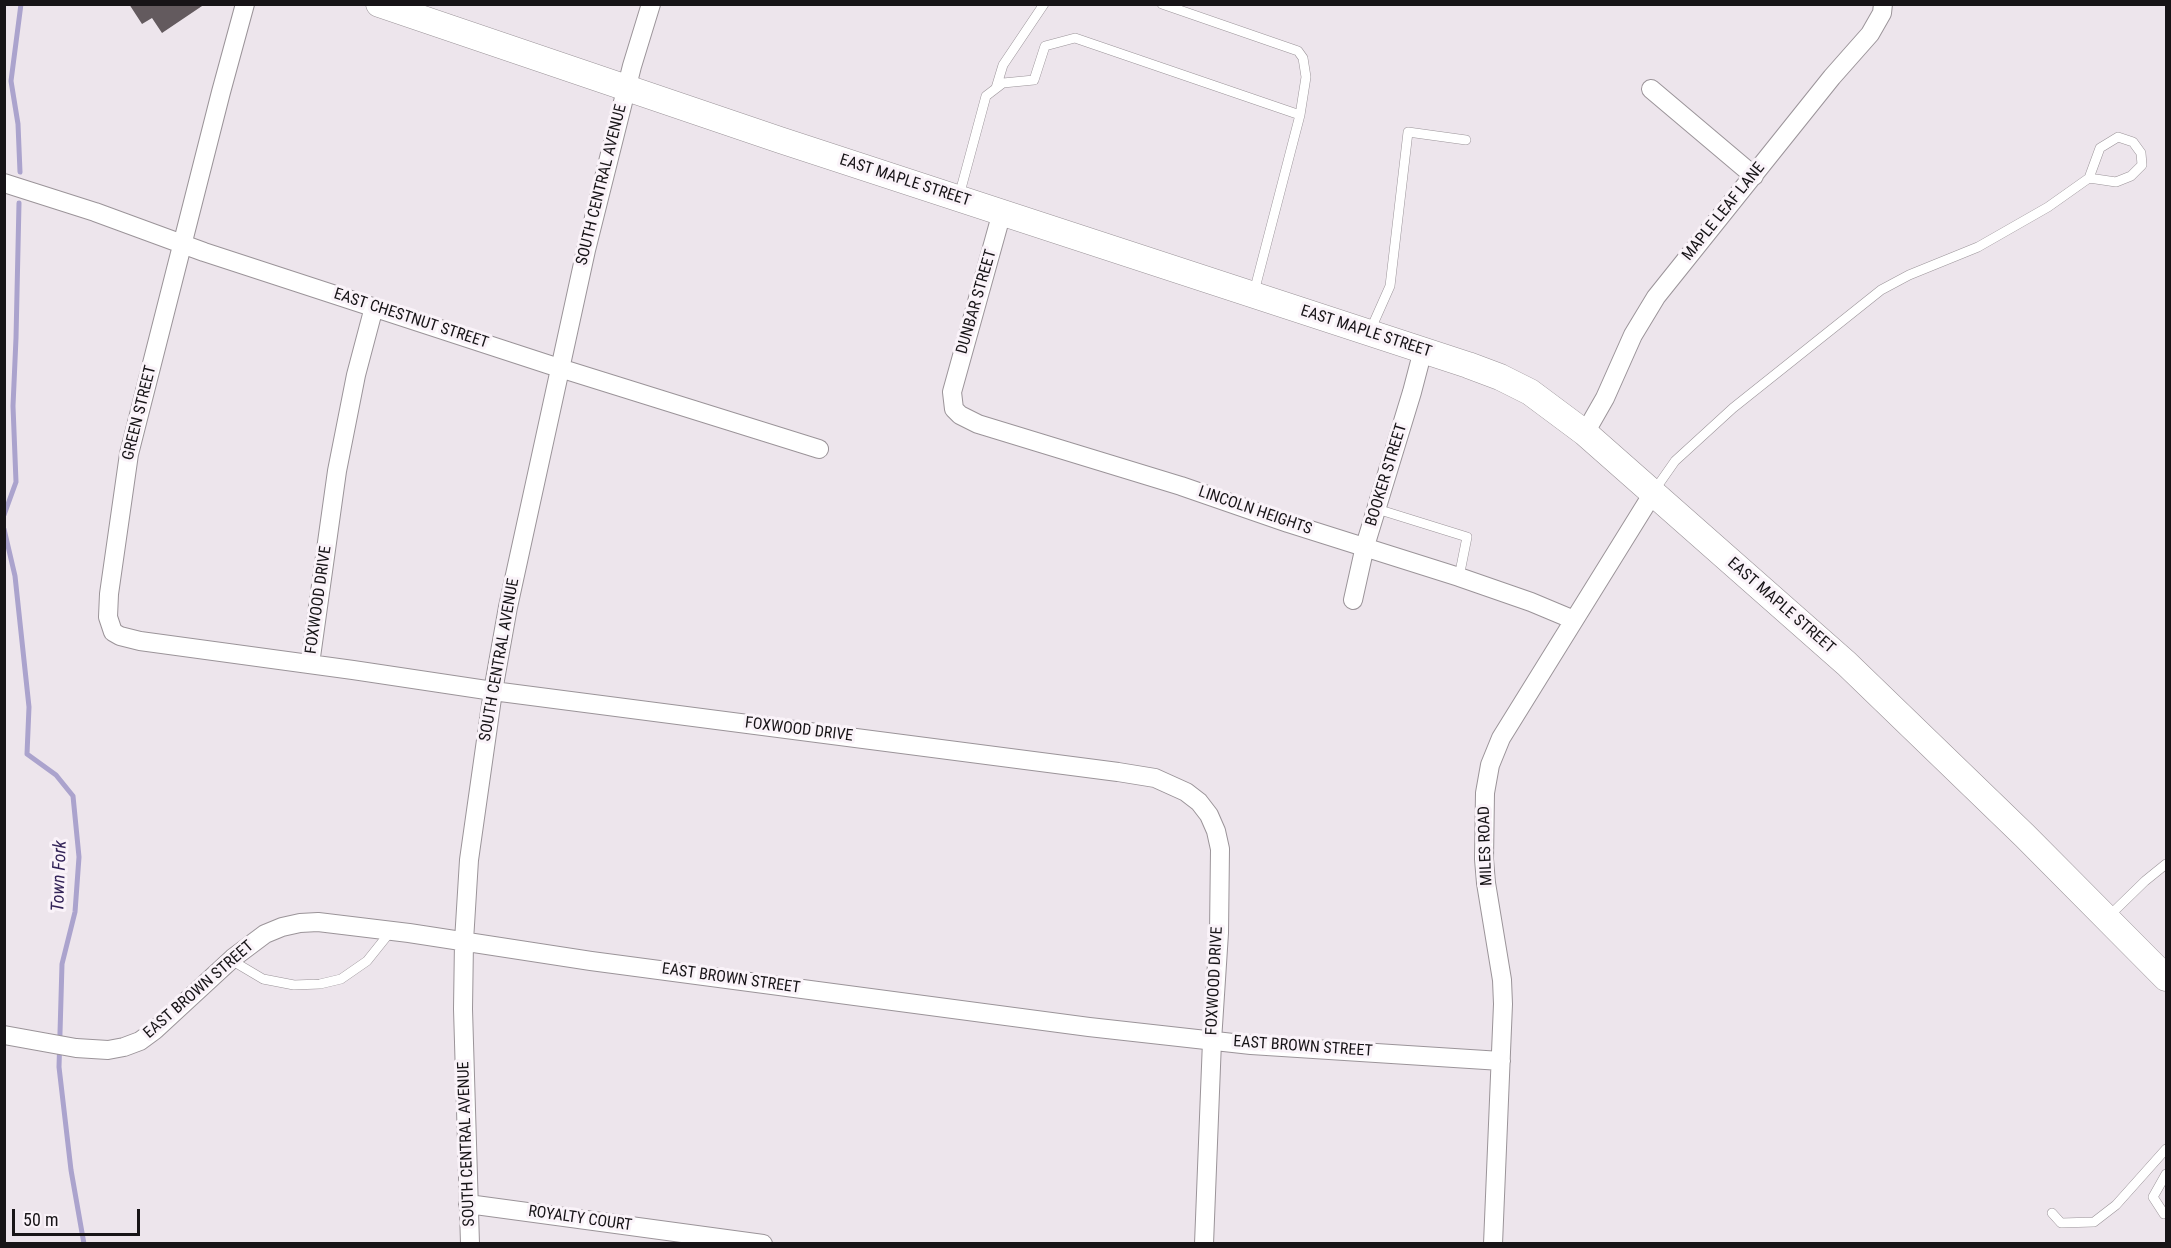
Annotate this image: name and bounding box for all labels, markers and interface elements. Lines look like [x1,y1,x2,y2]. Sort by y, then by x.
street label: SOUTH CENTRAL AVENUE [573,103,631,267]
street label: EAST MAPLE STREET [837,151,973,211]
street label: MAPLE LEAF LANE [1679,159,1769,265]
street label: DUNBAR STREET [953,248,1001,356]
street label: EAST CHESTNUT STREET [331,285,491,353]
street label: EAST MAPLE STREET [1298,302,1434,362]
street label: GREEN STREET [119,364,161,462]
street label: BOOKER STREET [1362,421,1412,529]
street label: LINCOLN HEIGHTS [1196,483,1314,539]
street label: FOXWOOD DRIVE [302,545,336,655]
street label: EAST MAPLE STREET [1723,554,1839,658]
street label: SOUTH CENTRAL AVENUE [476,577,524,743]
street label: FOXWOOD DRIVE [744,714,854,746]
street label: MILES ROAD [1475,806,1497,886]
water label: Town Fork [48,840,72,912]
street label: FOXWOOD DRIVE [1203,926,1227,1036]
street label: EAST BROWN STREET [140,937,258,1043]
street label: EAST BROWN STREET [661,960,801,998]
street label: EAST BROWN STREET [1233,1033,1373,1061]
street label: SOUTH CENTRAL AVENUE [455,1061,479,1227]
scale bar [15,1197,142,1235]
street label: ROYALTY COURT [527,1202,633,1236]
text: 50 m [23,1209,58,1230]

